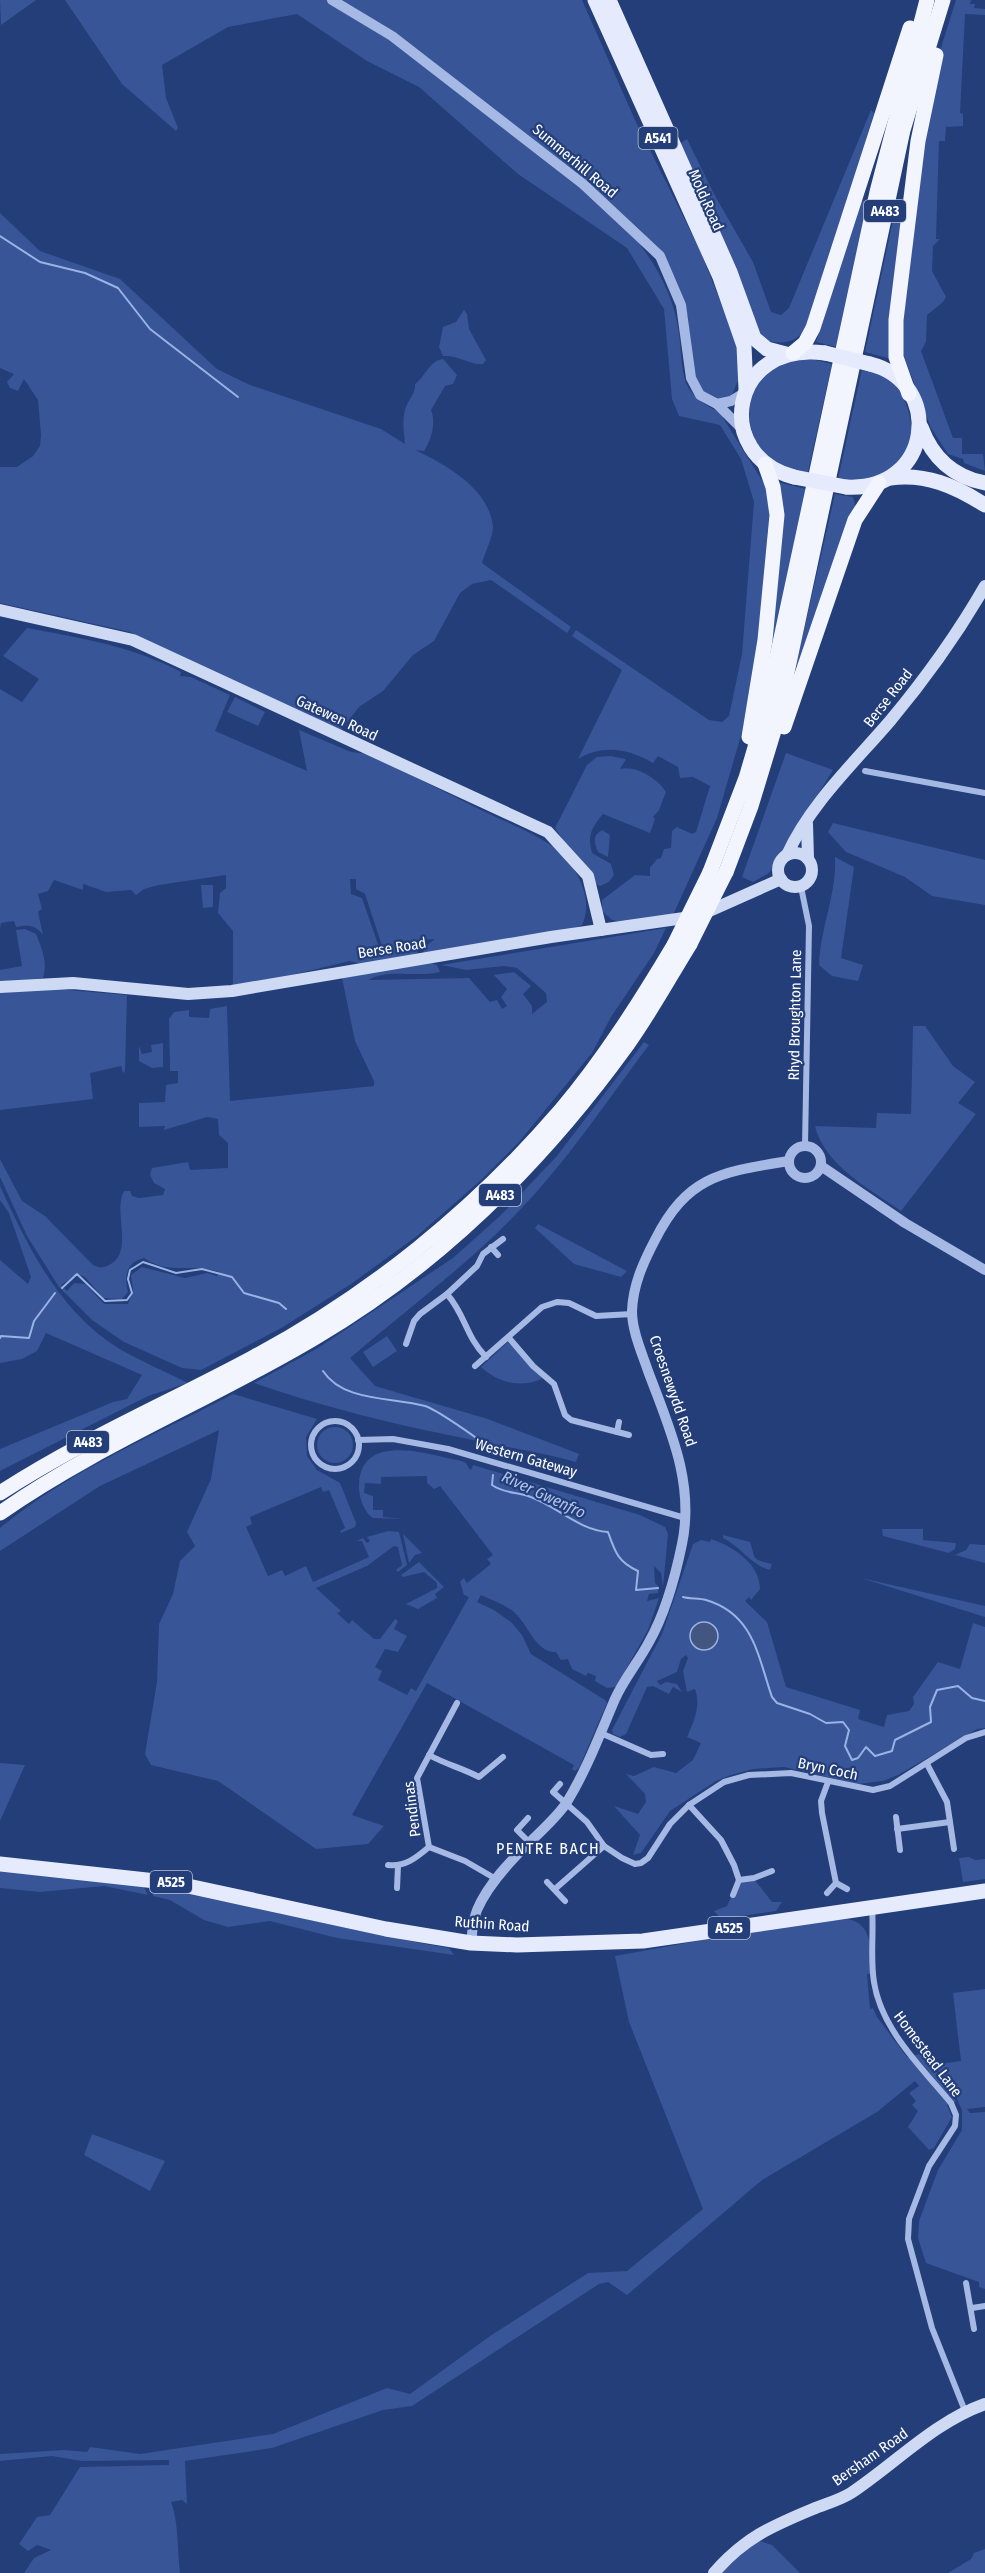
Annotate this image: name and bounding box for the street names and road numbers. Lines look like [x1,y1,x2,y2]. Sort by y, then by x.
street label: Summerhill Road [529,120,621,202]
road number: A541 [638,127,678,149]
street label: Mold Road [685,167,727,233]
road number: A483 [864,200,906,222]
street label: Berse Road [860,665,916,731]
street label: Gatewen Road [293,691,381,745]
street label: Berse Road [356,934,428,962]
street label: Rhyd Broughton Lane [785,949,805,1081]
road number: A483 [479,1184,521,1206]
street label: Croesnewydd Road [646,1333,700,1449]
road number: A483 [67,1431,109,1453]
street label: Western Gateway [473,1435,579,1481]
street label: Bryn Coch [796,1754,860,1784]
street label: Pendinas [400,1780,424,1838]
road number: A525 [150,1871,192,1893]
street label: Ruthin Road [454,1912,530,1936]
road number: A525 [708,1917,750,1939]
street label: Homestead Lane [890,2008,966,2100]
street label: Bersham Road [829,2424,911,2490]

